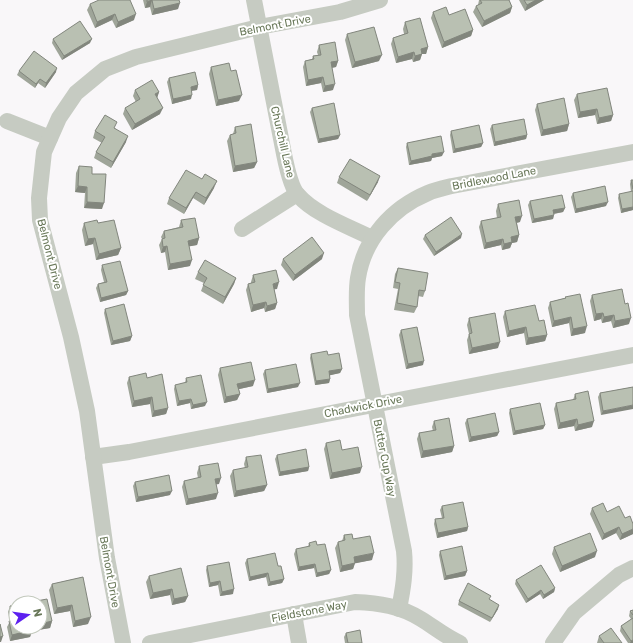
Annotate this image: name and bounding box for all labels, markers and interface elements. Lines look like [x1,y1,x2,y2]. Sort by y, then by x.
street label: Belmont Drive [238,12,312,39]
street label: Churchill Lane [268,105,297,179]
street label: Bridlewood Lane [451,164,537,193]
street label: Belmont Drive [34,217,65,291]
street label: Chadwick Drive [323,393,403,420]
street label: Butter Cup Way [371,418,398,498]
street label: Belmont Drive [97,535,122,609]
north arrow [8,595,48,635]
street label: Fieldstone Way [270,598,348,625]
text: N [30,608,44,618]

